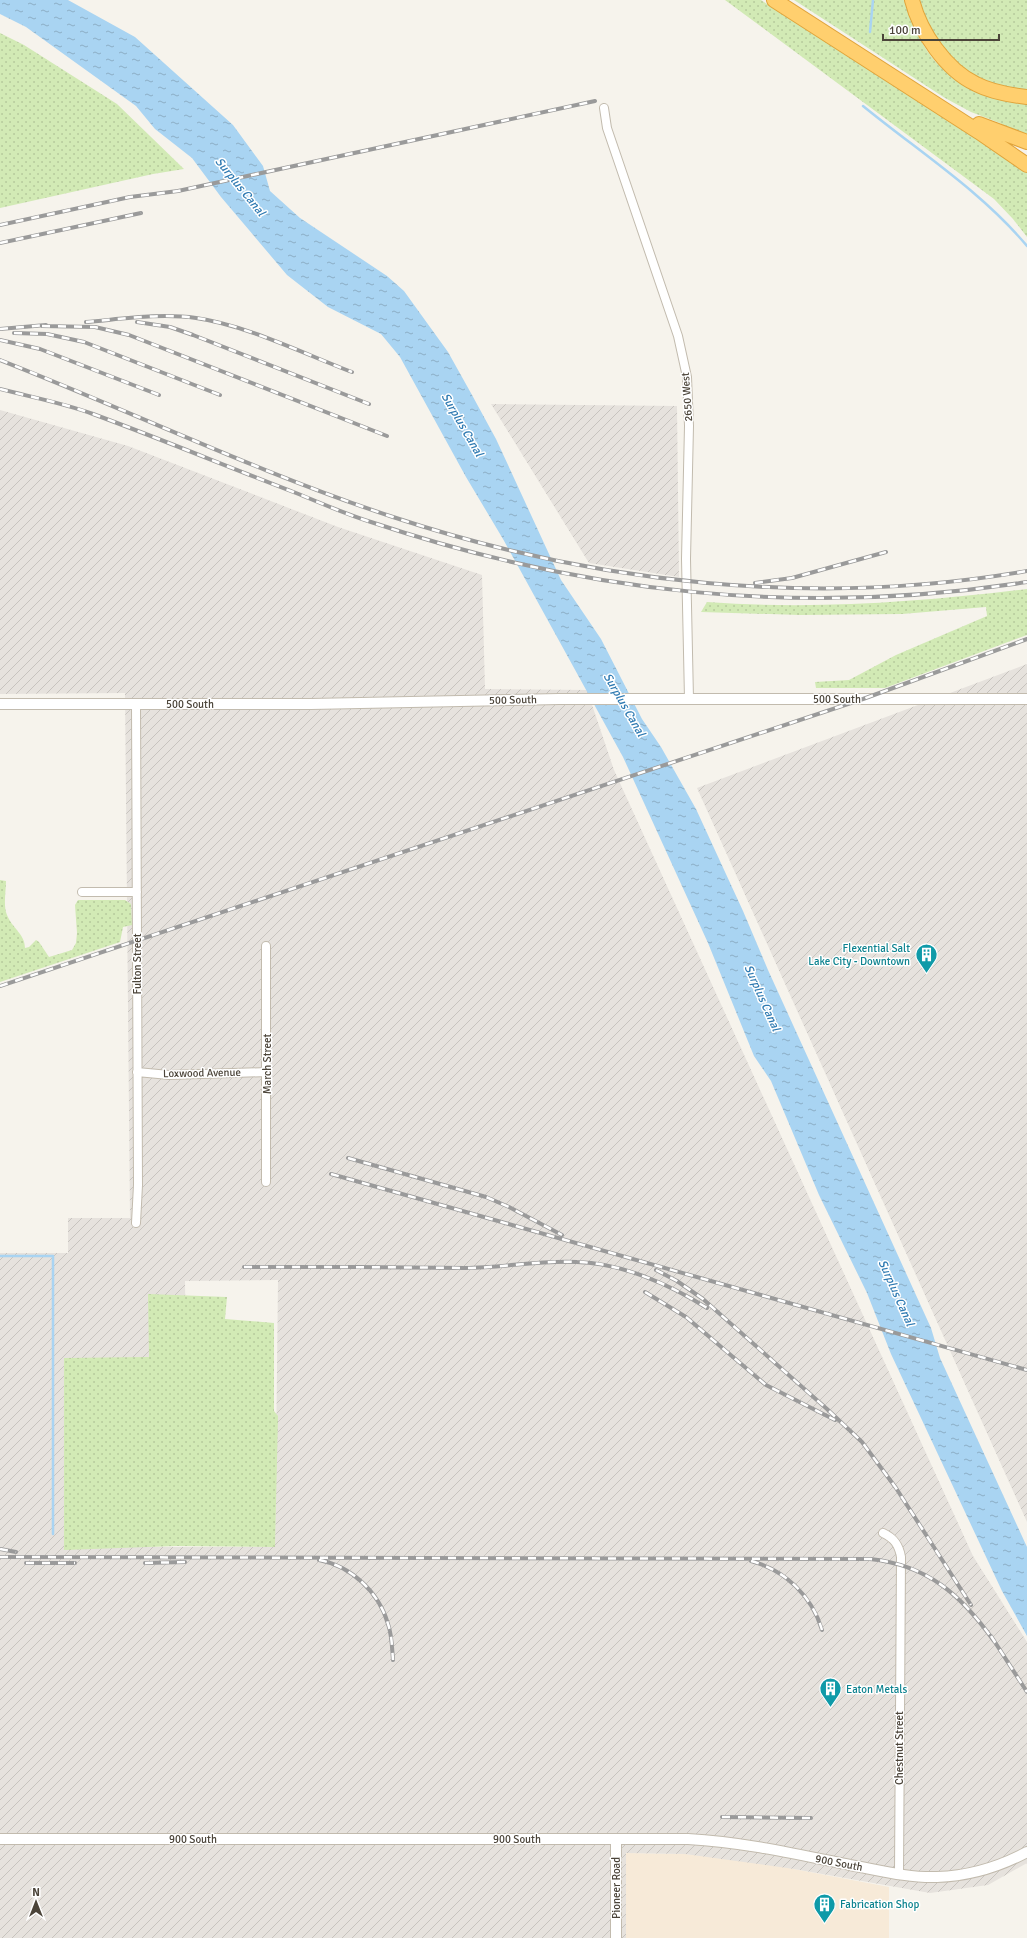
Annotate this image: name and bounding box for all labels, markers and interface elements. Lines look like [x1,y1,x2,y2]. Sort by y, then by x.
scale bar [883,16,999,42]
text: 100 m [889,23,921,38]
water label: Surplus Canal [212,155,269,221]
street label: 2650 West [679,372,695,422]
water label: Surplus Canal [438,390,487,461]
water label: Surplus Canal [600,670,649,741]
street label: 500 South [489,693,537,707]
street label: 500 South [813,693,861,706]
street label: 500 South [166,698,214,711]
street label: Fulton Street [131,933,144,995]
building icon: Flexential Salt Lake City - Downtown [913,941,939,974]
place label: Flexential Salt Lake City - Downtown [808,942,910,968]
water label: Surplus Canal [741,962,784,1035]
street label: March Street [261,1034,274,1094]
street label: Loxwood Avenue [163,1066,241,1080]
water label: Surplus Canal [875,1257,918,1330]
building icon: Eaton Metals [818,1676,844,1709]
place label: Eaton Metals [846,1683,908,1696]
street label: Chestnut Street [893,1711,906,1785]
street label: 900 South [169,1833,217,1846]
street label: 900 South [493,1833,541,1846]
street label: 900 South [814,1852,864,1874]
street label: Pioneer Road [610,1857,623,1919]
north arrow [16,1882,56,1922]
text: N [32,1886,40,1899]
building icon: Fabrication Shop [811,1891,837,1924]
place label: Fabrication Shop [840,1898,919,1911]

